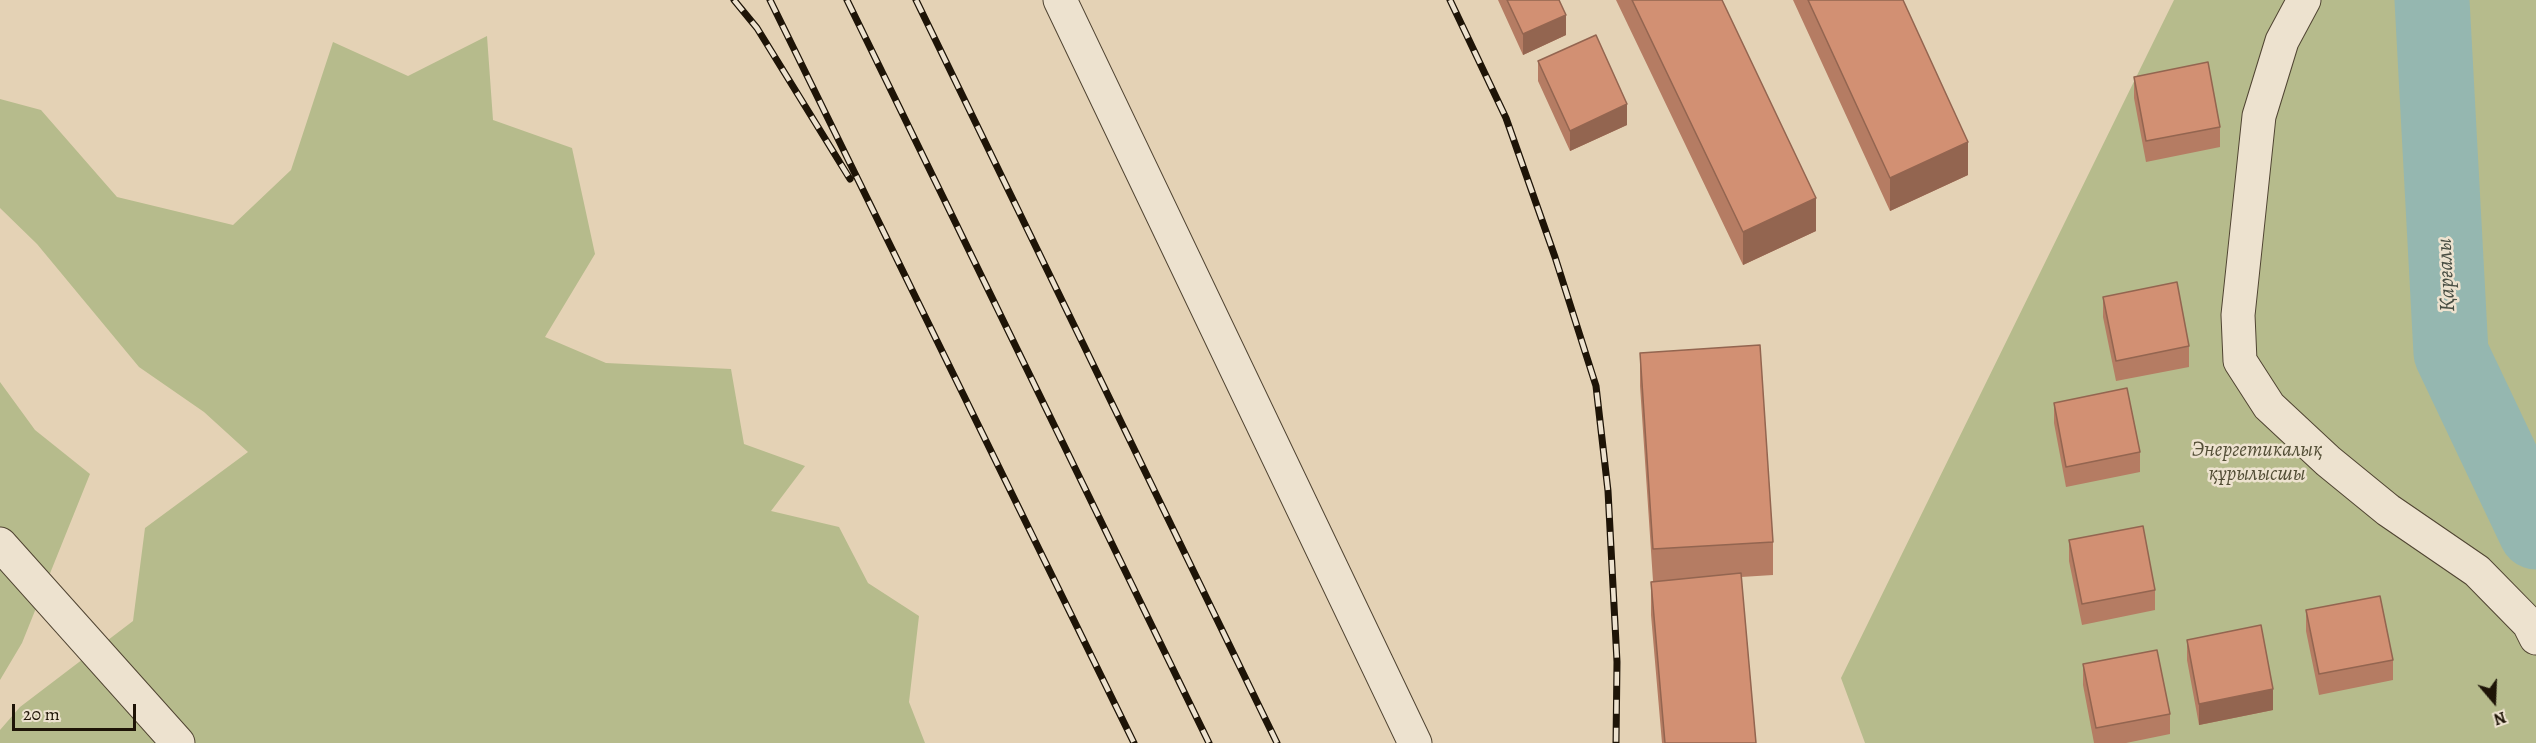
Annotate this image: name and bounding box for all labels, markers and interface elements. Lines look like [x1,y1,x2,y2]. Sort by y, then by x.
water label: Қарғалы [2432,238,2462,312]
park label: Энергетикалық құрылысшы [2192,438,2322,488]
north arrow [2464,671,2524,731]
scale bar [15,692,140,730]
text: 20 m [23,702,60,726]
text: N [2491,706,2509,730]

